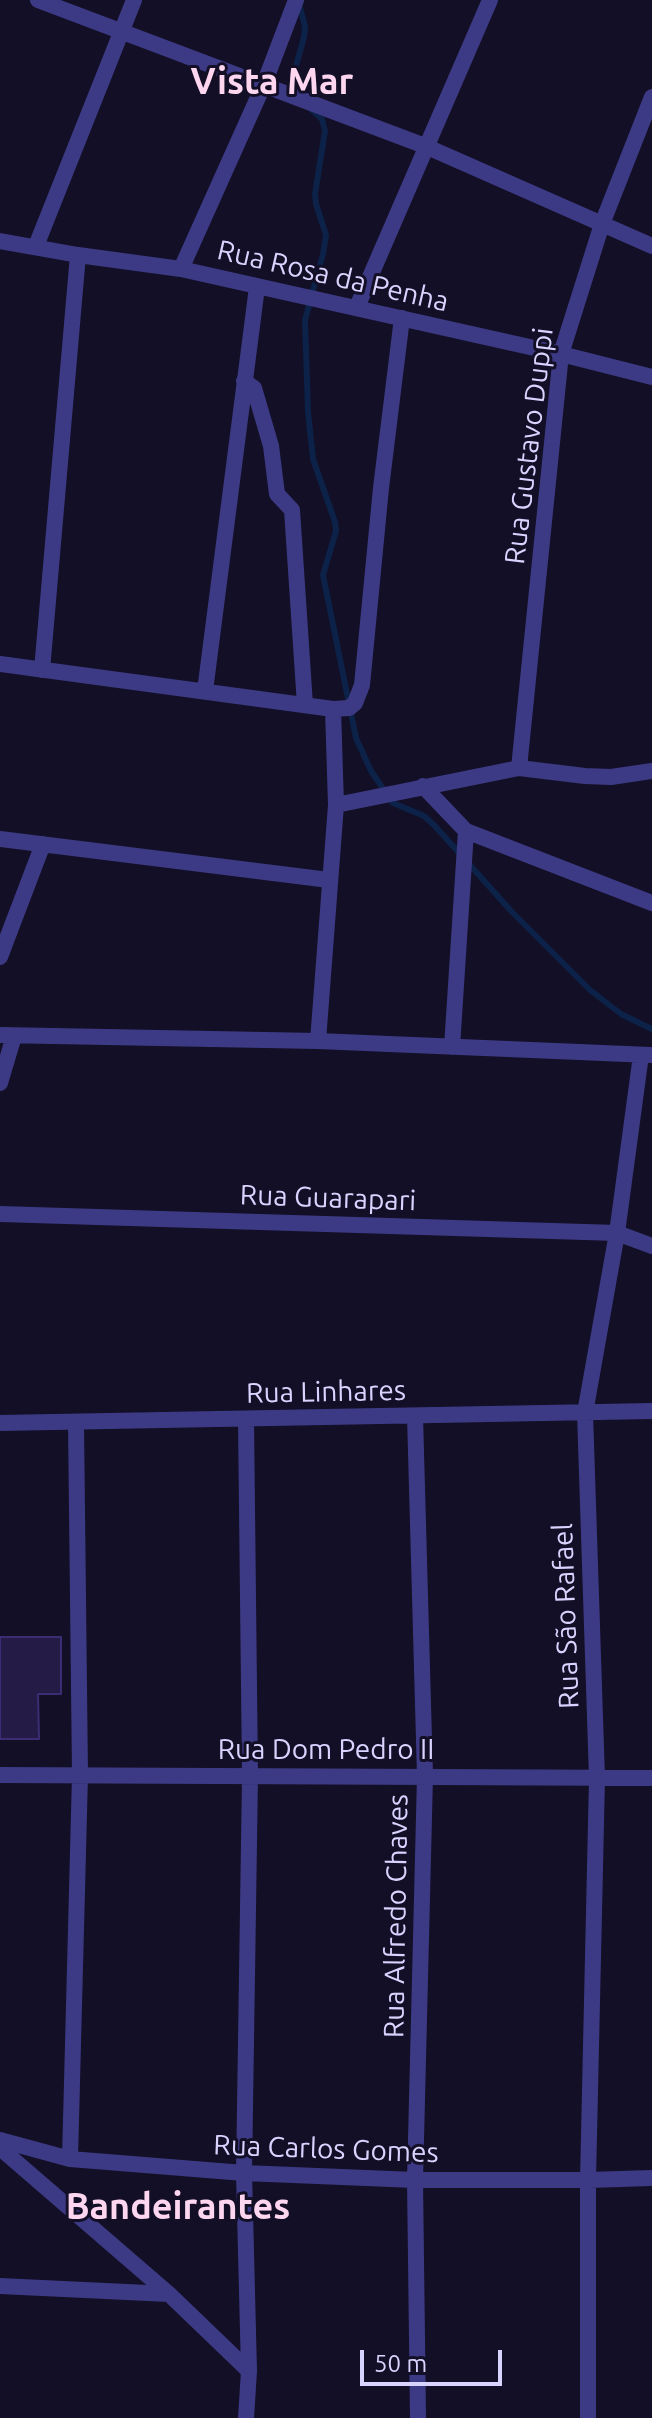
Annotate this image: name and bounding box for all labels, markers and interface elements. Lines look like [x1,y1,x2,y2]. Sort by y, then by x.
district label: Vista Mar [191,60,353,104]
street label: Rua Rosa da Penha [214,233,452,319]
street label: Rua Gustavo Duppi [498,326,560,566]
street label: Rua Guarapari [239,1178,417,1218]
street label: Rua Linhares [246,1374,406,1410]
street label: Rua São Rafael [546,1523,586,1709]
street label: Rua Dom Pedro II [218,1733,434,1767]
street label: Rua Alfredo Chaves [377,1794,415,2038]
street label: Rua Carlos Gomes [213,2128,439,2170]
district label: Bandeirantes [66,2185,290,2229]
scale bar [364,2334,506,2384]
text: 50 m [374,2350,427,2377]

